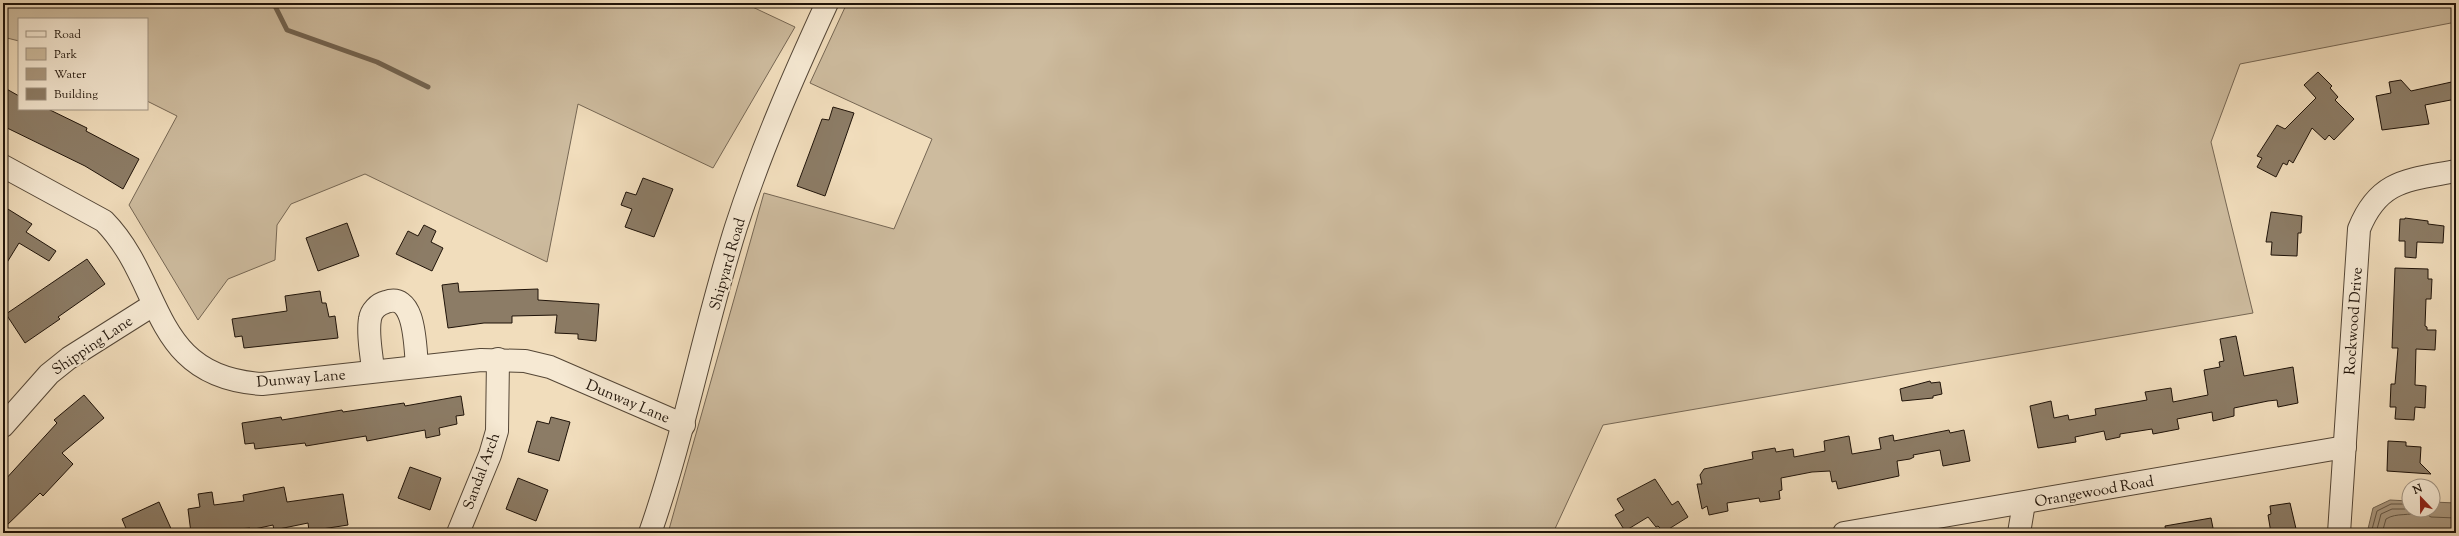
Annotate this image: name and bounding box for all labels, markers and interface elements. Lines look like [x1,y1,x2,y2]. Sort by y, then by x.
legend [18,18,148,110]
text: Road [54,26,81,44]
text: Park [54,46,77,64]
text: Water [54,66,87,84]
text: Building [54,86,98,104]
street label: Shipyard Road [705,215,752,313]
street label: Rockwood Drive [2340,266,2369,376]
street label: Shipping Lane [48,311,138,381]
street label: Dunway Lane [256,365,346,394]
street label: Dunway Lane [582,375,673,429]
street label: Sandal Arch [459,430,506,513]
street label: Orangewood Road [2033,472,2156,513]
north arrow [2401,478,2441,518]
text: N [2410,481,2425,499]

